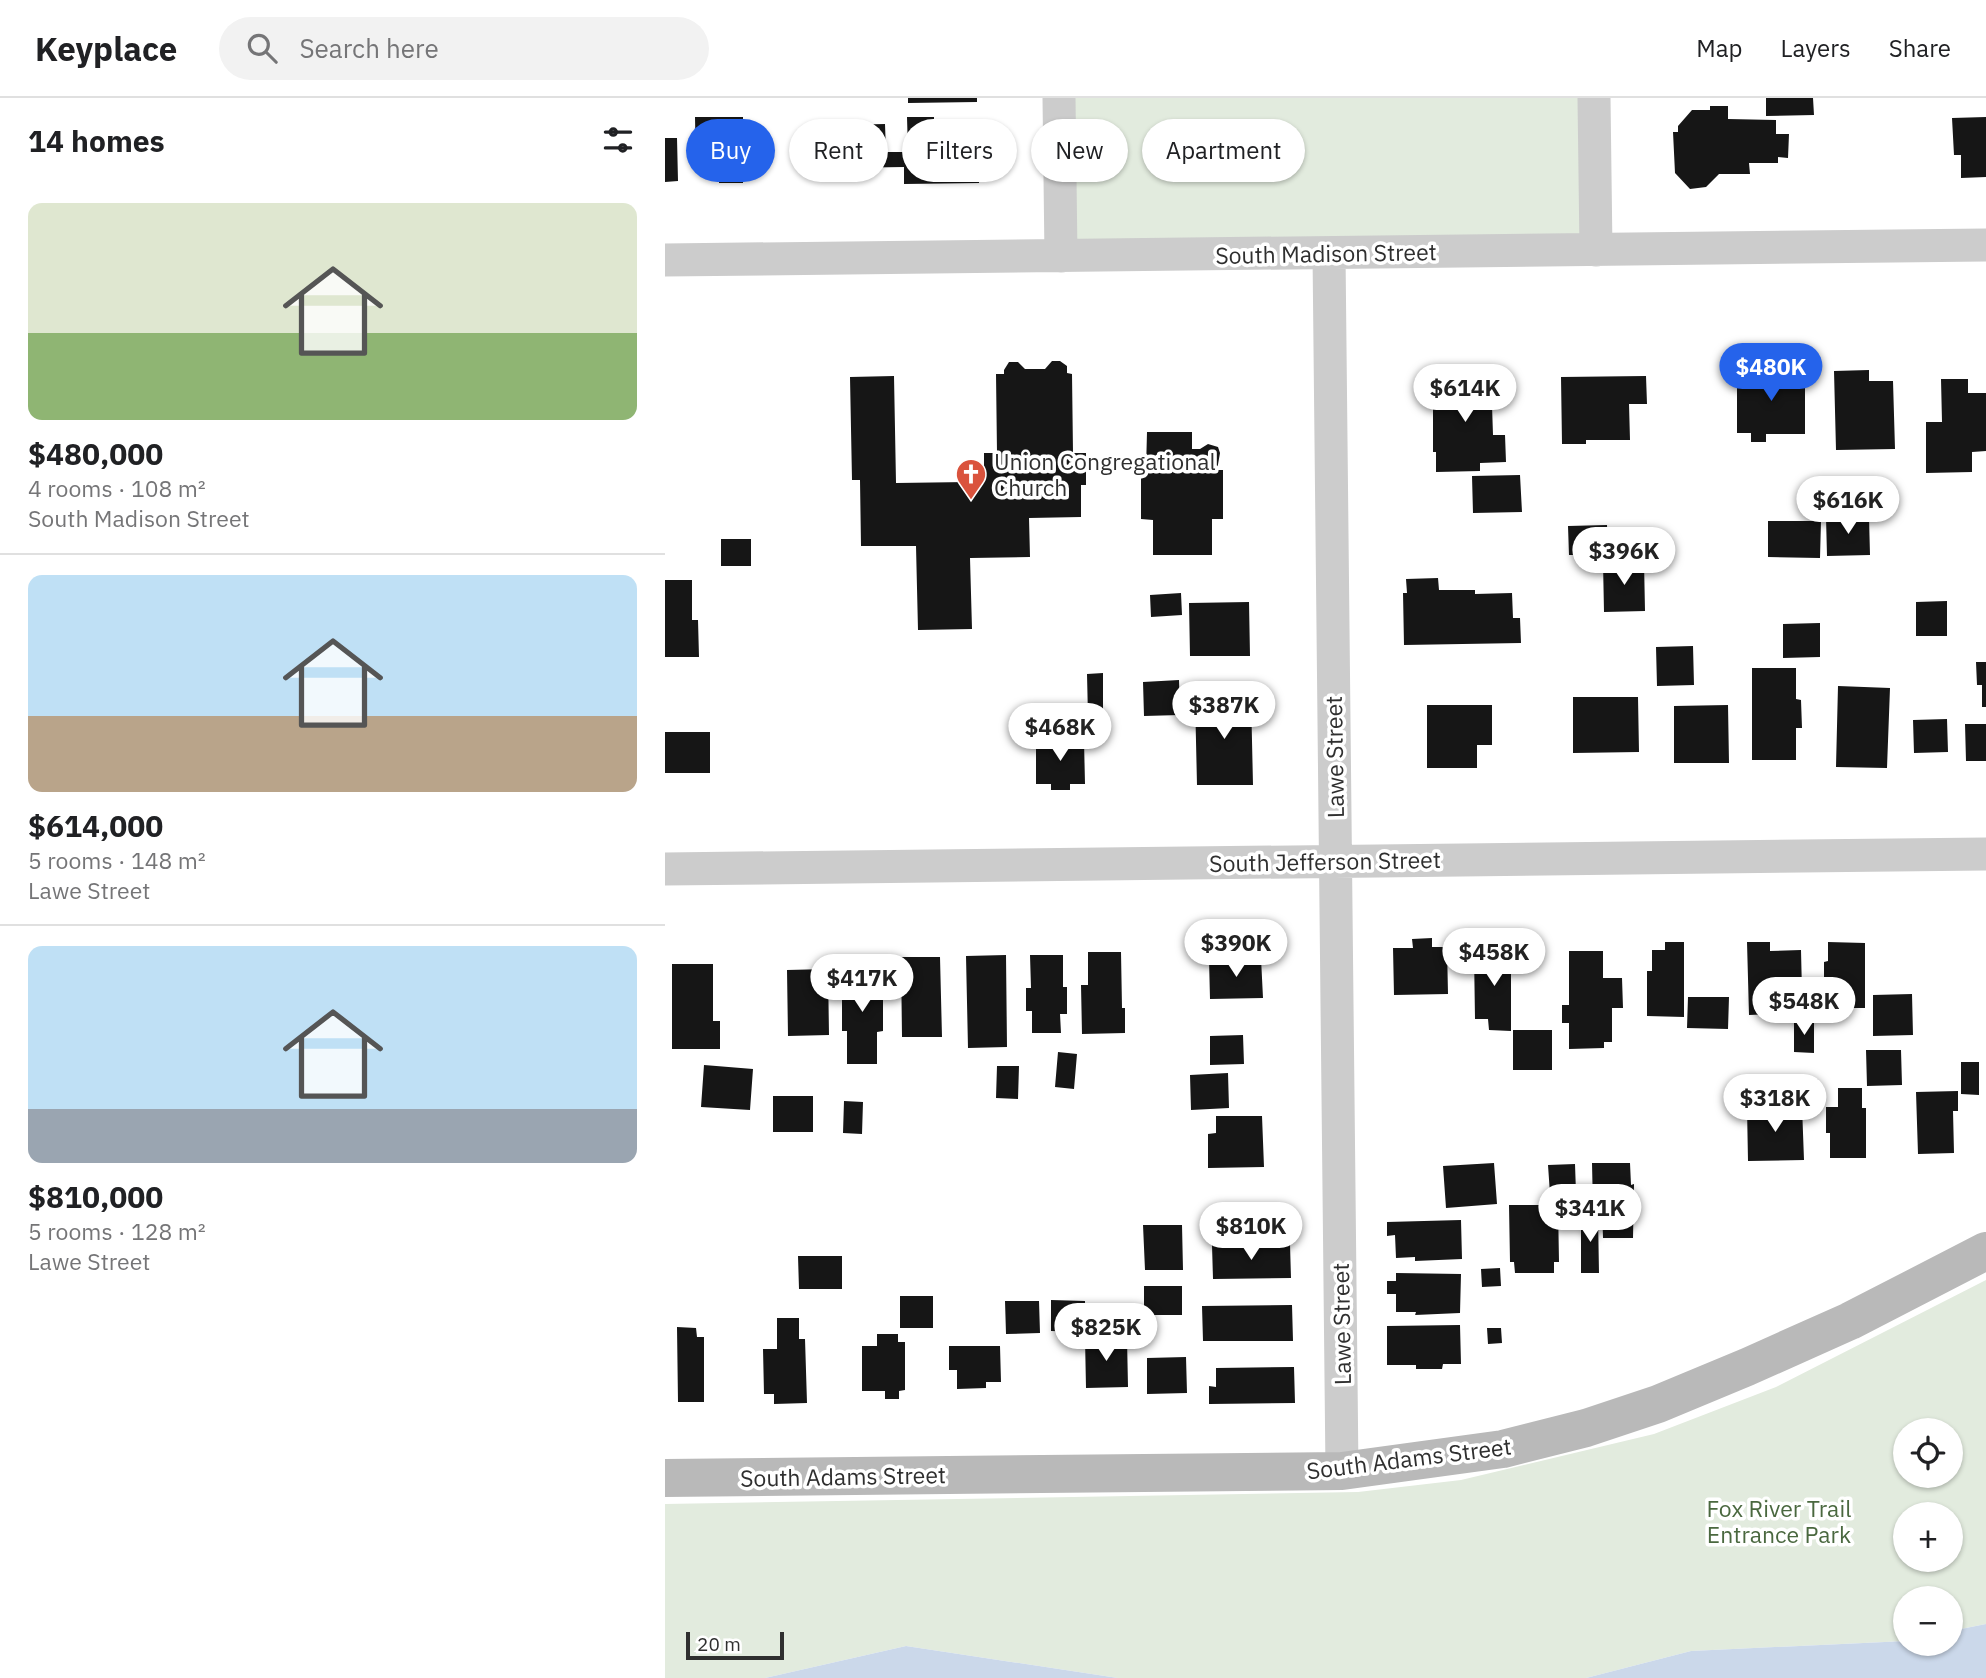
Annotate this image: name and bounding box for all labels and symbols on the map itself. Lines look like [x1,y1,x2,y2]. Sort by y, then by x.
street label: South Madison Street [1215,236,1437,270]
pin: $480K [1722,344,1820,403]
pin: $614K [1416,364,1514,424]
place label: Union Congregational Church [994,446,1216,502]
church icon: Union Congregational Church [954,457,988,501]
pin: $616K [1799,476,1897,536]
pin: $396K [1575,528,1673,587]
pin: $387K [1175,682,1273,741]
street label: Lawe Street [1318,696,1350,818]
pin: $468K [1011,704,1109,763]
street label: South Jefferson Street [1209,844,1441,878]
pin: $390K [1187,920,1285,979]
pin: $458K [1445,928,1543,988]
pin: $417K [813,954,911,1014]
pin: $548K [1755,978,1853,1037]
pin: $318K [1726,1074,1824,1134]
pin: $341K [1541,1184,1639,1244]
pin: $810K [1202,1202,1300,1262]
street label: Lawe Street [1325,1263,1357,1385]
pin: $825K [1057,1304,1155,1363]
street label: South Adams Street [1305,1431,1513,1485]
street label: South Adams Street [740,1459,946,1493]
park label: Fox River Trail Entrance Park [1707,1493,1851,1549]
scale bar [686,1629,784,1661]

